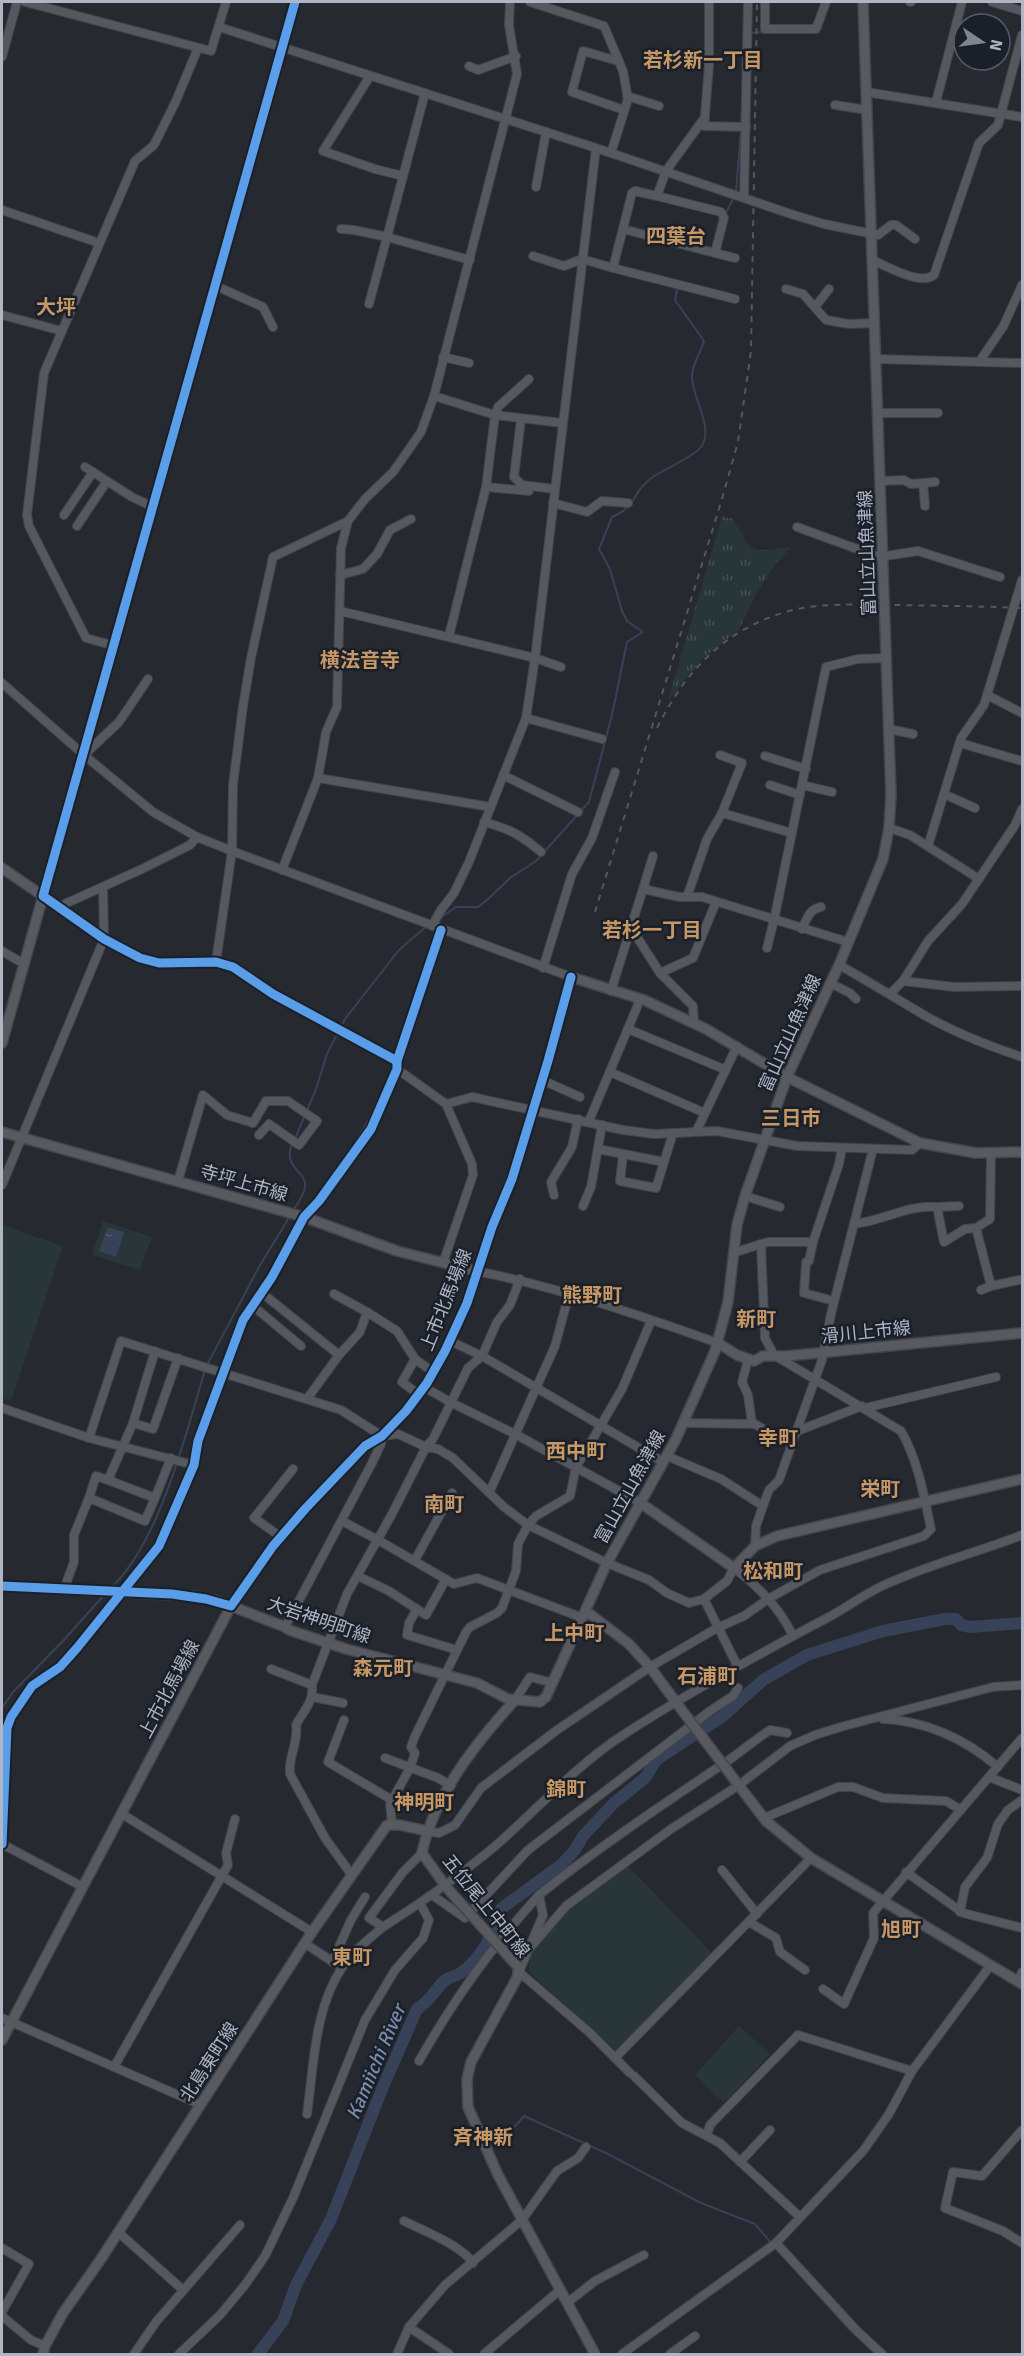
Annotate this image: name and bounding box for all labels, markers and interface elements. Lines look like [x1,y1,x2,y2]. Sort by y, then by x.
north arrow [952,12,1012,72]
text: N [985,37,1007,53]
district label: 若杉新一丁目 [643,48,763,73]
district label: 四葉台 [646,224,706,249]
district label: 大坪 [36,295,76,320]
street label: 富山立山魚津線 [854,490,880,616]
district label: 横法音寺 [320,648,400,673]
district label: 若杉一丁目 [602,918,702,943]
street label: 富山立山魚津線 [754,971,826,1095]
district label: 三日市 [761,1106,821,1131]
street label: 寺坪上市線 [198,1160,290,1206]
street label: 上市北馬場線 [416,1246,476,1354]
district label: 熊野町 [562,1283,622,1308]
district label: 新町 [736,1307,776,1332]
street label: 滑川上市線 [820,1316,912,1348]
district label: 幸町 [758,1426,798,1451]
street label: 富山立山魚津線 [590,1427,670,1547]
district label: 西中町 [546,1439,606,1464]
district label: 栄町 [860,1477,900,1502]
district label: 南町 [424,1492,464,1517]
district label: 松和町 [743,1559,803,1584]
street label: 大岩神明町線 [264,1592,374,1648]
district label: 上中町 [544,1621,604,1646]
street label: 上市北馬場線 [134,1636,204,1742]
district label: 森元町 [353,1656,413,1681]
district label: 石浦町 [677,1664,737,1689]
district label: 錦町 [546,1777,586,1802]
district label: 神明町 [394,1790,454,1815]
street label: 五位尾上中町線 [438,1850,534,1962]
district label: 旭町 [881,1917,921,1942]
district label: 東町 [332,1945,372,1970]
water label: Kamiichi River [341,1998,412,2123]
street label: 北島東町線 [175,2018,243,2106]
district label: 斉神新 [453,2125,513,2150]

